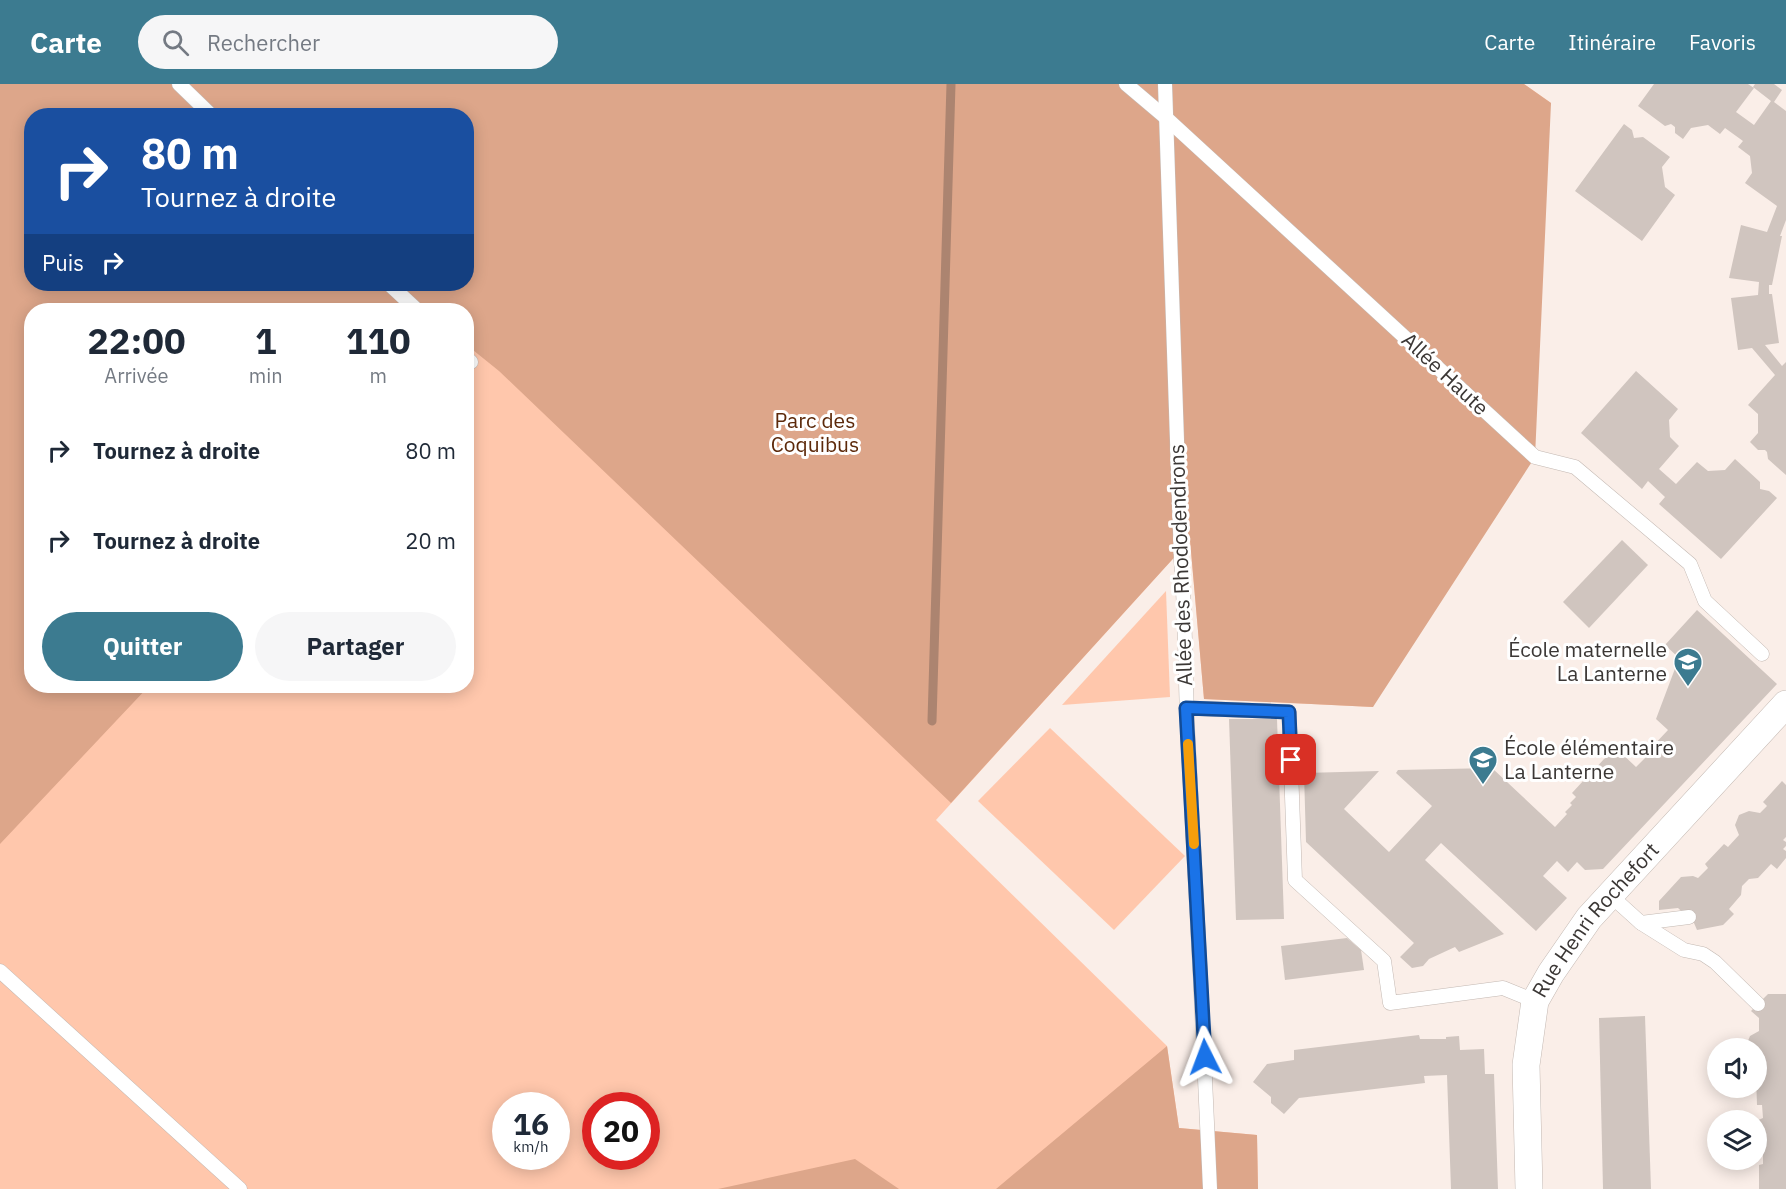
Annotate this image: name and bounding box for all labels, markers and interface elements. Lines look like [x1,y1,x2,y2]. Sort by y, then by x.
search box [138,15,558,69]
text: Carte [30,24,102,61]
icon: search [159,26,192,59]
text: Rechercher [207,28,320,57]
text: Carte [1484,28,1535,56]
text: Itinéraire [1568,28,1656,56]
text: Favoris [1689,28,1756,56]
text: 80 m [141,126,239,181]
icon: right [42,132,120,210]
text: Tournez à droite [141,179,336,214]
icon: right [96,246,129,279]
text: Puis [42,248,84,277]
text: 22:00 [87,317,186,364]
text: 1 [255,317,277,364]
text: 110 [346,317,411,364]
street label: Allée Haute [1396,326,1495,421]
text: Arrivée [104,362,168,389]
text: min [249,362,283,389]
text: m [370,362,387,389]
park label: Parc des Coquibus [771,406,859,458]
icon: right [42,434,75,467]
text: Tournez à droite [93,436,260,465]
text: 80 m [405,436,456,465]
street label: Allée des Rhododendrons [1162,444,1198,686]
icon: right [42,524,75,557]
text: Tournez à droite [93,526,260,555]
text: 20 m [405,526,456,555]
button: Quitter [42,612,243,681]
button: Partager [255,612,456,681]
place label: École maternelle La Lanterne [1508,635,1667,687]
school or university icon: École maternelle La Lanterne [1672,646,1704,688]
place label: École élémentaire La Lanterne [1504,733,1674,785]
pin [1265,734,1316,785]
icon: arrive [1274,743,1307,776]
school or university icon: École élémentaire La Lanterne [1467,744,1499,786]
street label: Rue Henri Rochefort [1525,836,1665,1002]
position arrow [1173,1025,1237,1089]
map controls [1707,1038,1767,1170]
button: sound [1707,1038,1767,1098]
speed limit sign: 20 [582,1092,660,1170]
text: 16 [513,1104,549,1143]
button: layers [1707,1110,1767,1170]
text: km/h [513,1137,549,1156]

